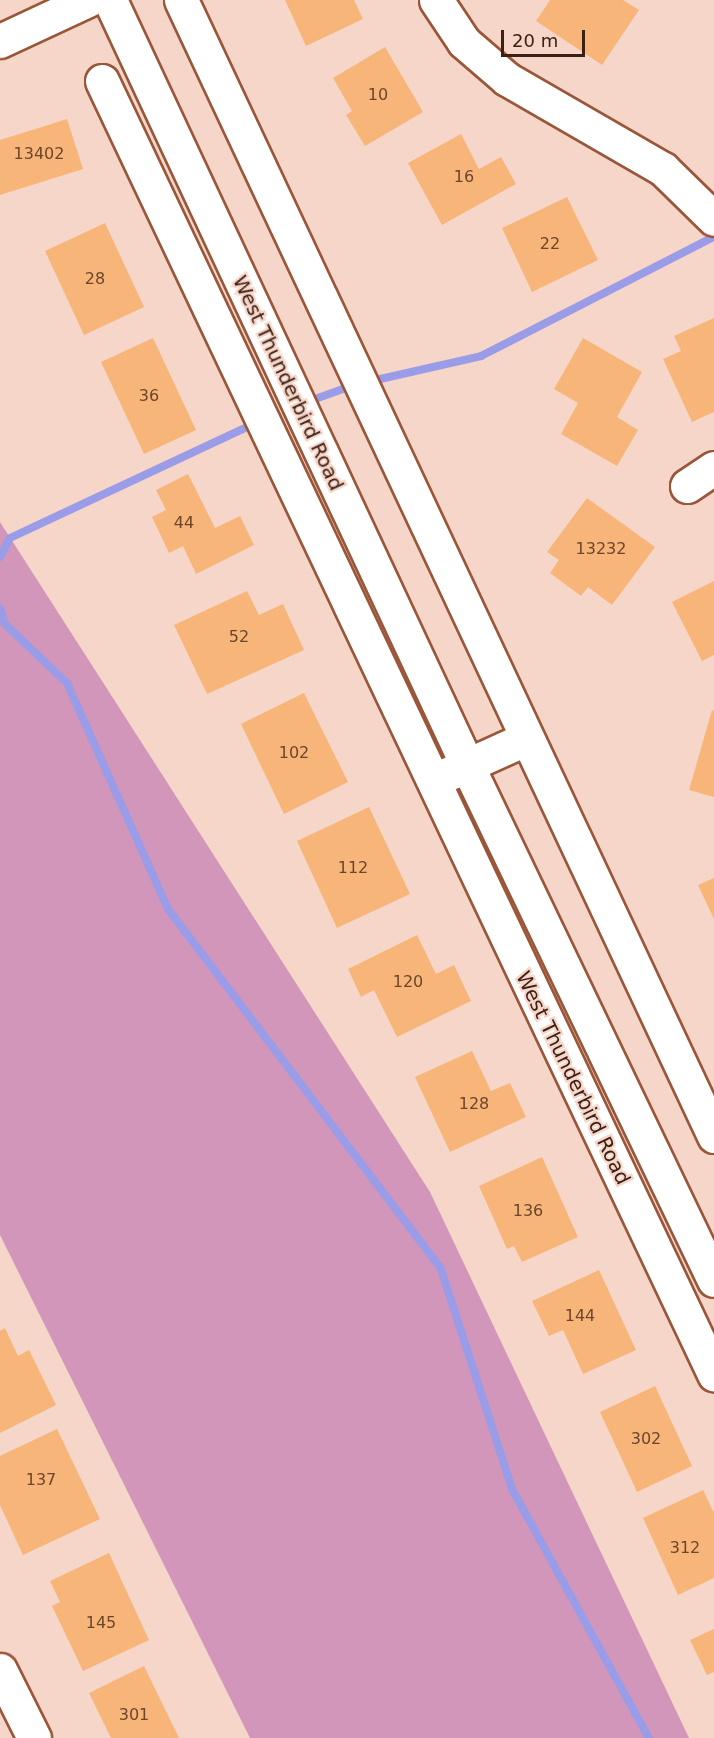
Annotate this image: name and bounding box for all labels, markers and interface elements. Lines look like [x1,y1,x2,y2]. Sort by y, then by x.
scale bar [504,18,588,56]
text: 20 m [512,30,558,51]
house number: 10 [368,85,388,105]
house number: 13402 [14,144,64,164]
house number: 16 [454,167,474,187]
house number: 22 [540,234,560,254]
house number: 28 [85,269,105,289]
street label: West Thunderbird Road [228,272,348,494]
house number: 36 [139,386,159,406]
house number: 44 [174,513,194,533]
house number: 13232 [576,539,626,559]
house number: 52 [229,627,249,647]
house number: 102 [279,743,309,763]
house number: 112 [338,858,368,878]
street label: West Thunderbird Road [511,967,635,1189]
house number: 120 [393,972,423,992]
house number: 128 [459,1094,489,1114]
house number: 136 [513,1201,543,1221]
house number: 144 [565,1306,595,1326]
house number: 302 [631,1429,661,1449]
house number: 137 [26,1470,56,1490]
house number: 312 [670,1538,700,1558]
house number: 145 [86,1613,116,1633]
house number: 301 [119,1705,149,1725]

